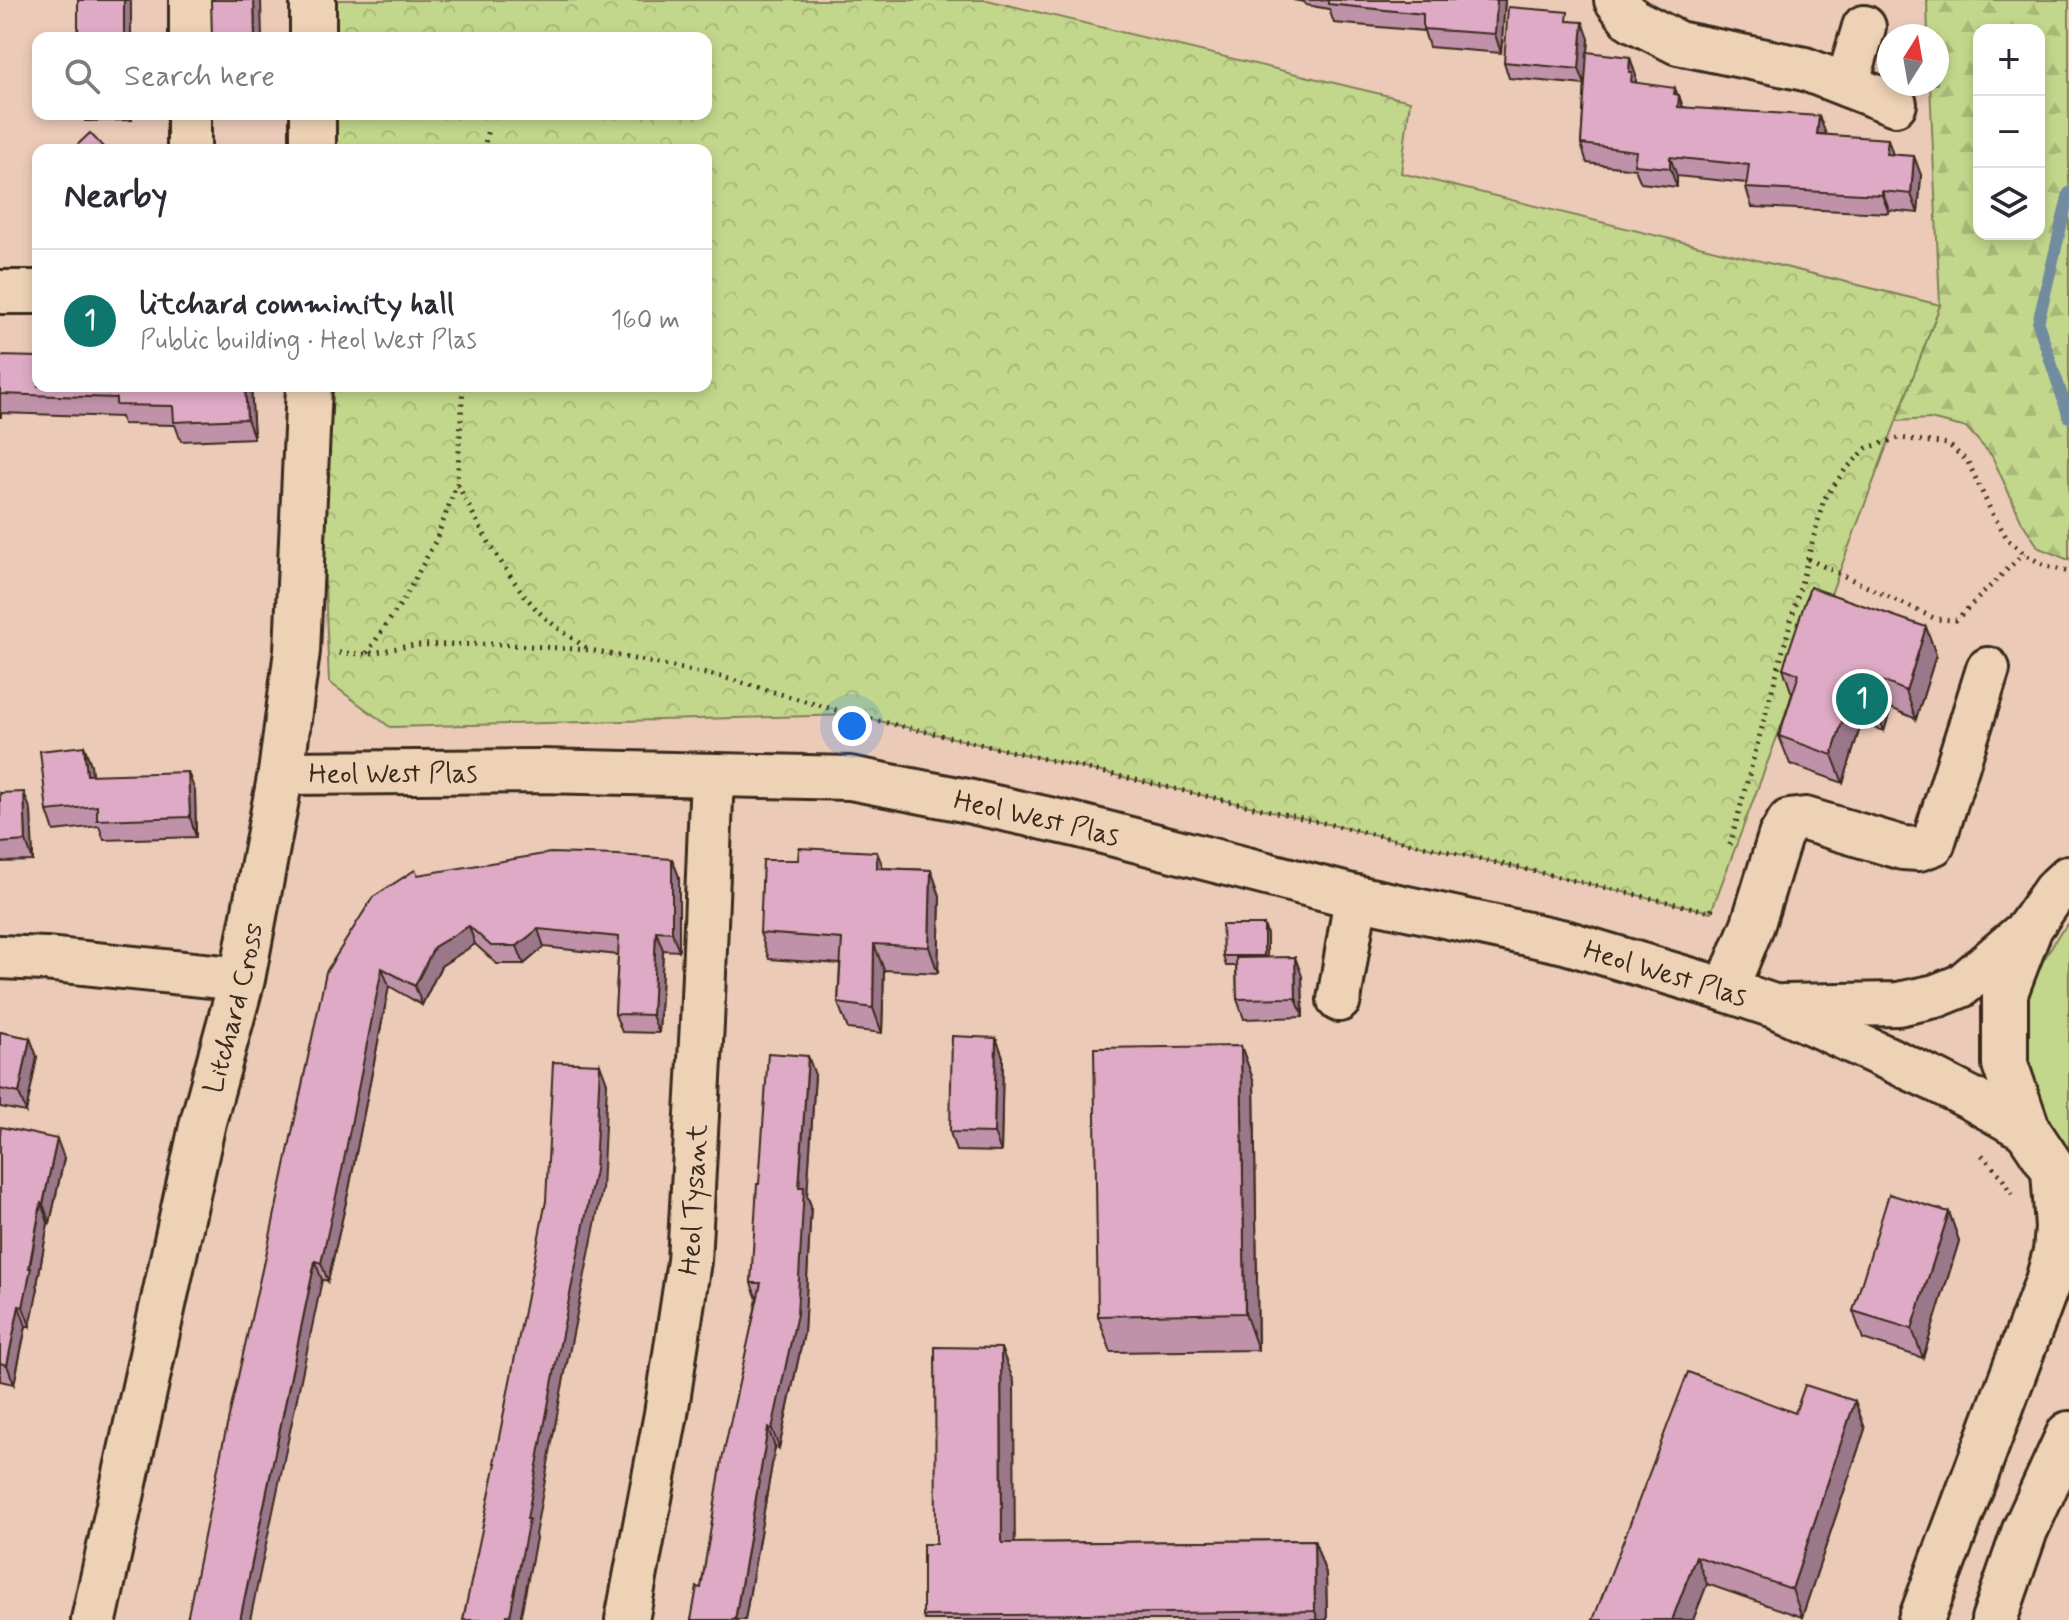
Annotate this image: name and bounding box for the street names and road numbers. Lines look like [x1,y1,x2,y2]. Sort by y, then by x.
street label: Heol West Plas [308,755,478,794]
street label: Heol West Plas [950,783,1123,856]
street label: Litchard Cross [196,920,273,1098]
street label: Heol West Plas [1579,933,1752,1017]
street label: Heol Tysant [671,1123,717,1278]

